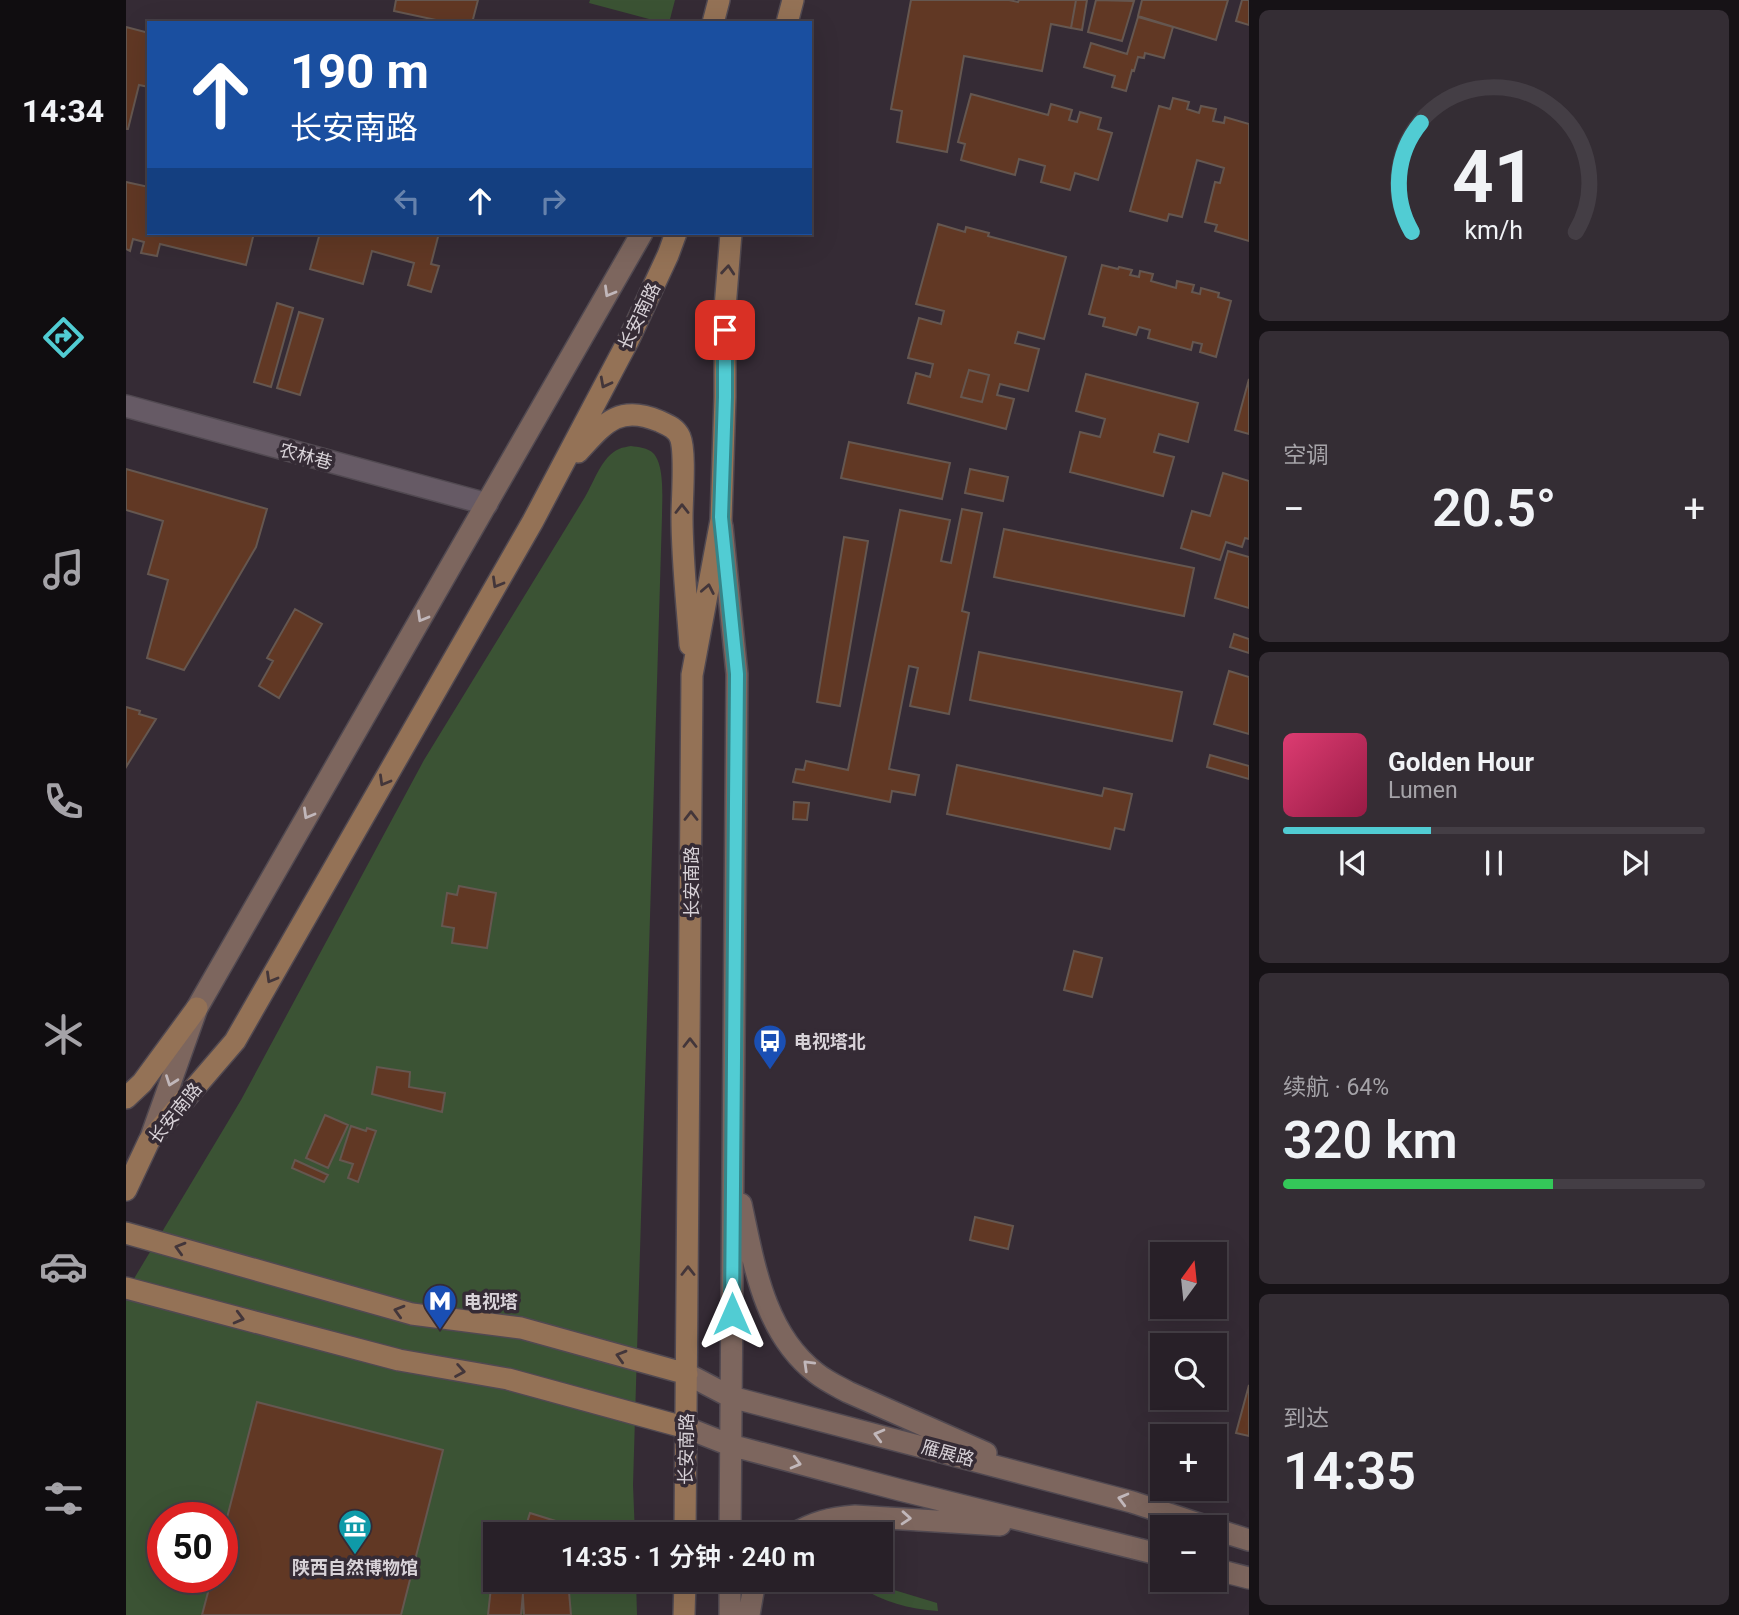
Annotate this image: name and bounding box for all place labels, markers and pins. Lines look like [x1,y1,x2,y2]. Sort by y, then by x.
pin [695,300,755,360]
bus stop icon: 电视塔北 [751,1022,789,1071]
place label: 电视塔北 [794,1031,866,1052]
metro station icon: 电视塔 [421,1282,459,1331]
place label: 电视塔 [464,1291,518,1312]
museum icon: 陕西自然博物馆 [336,1507,374,1556]
place label: 陕西自然博物馆 [292,1557,418,1578]

